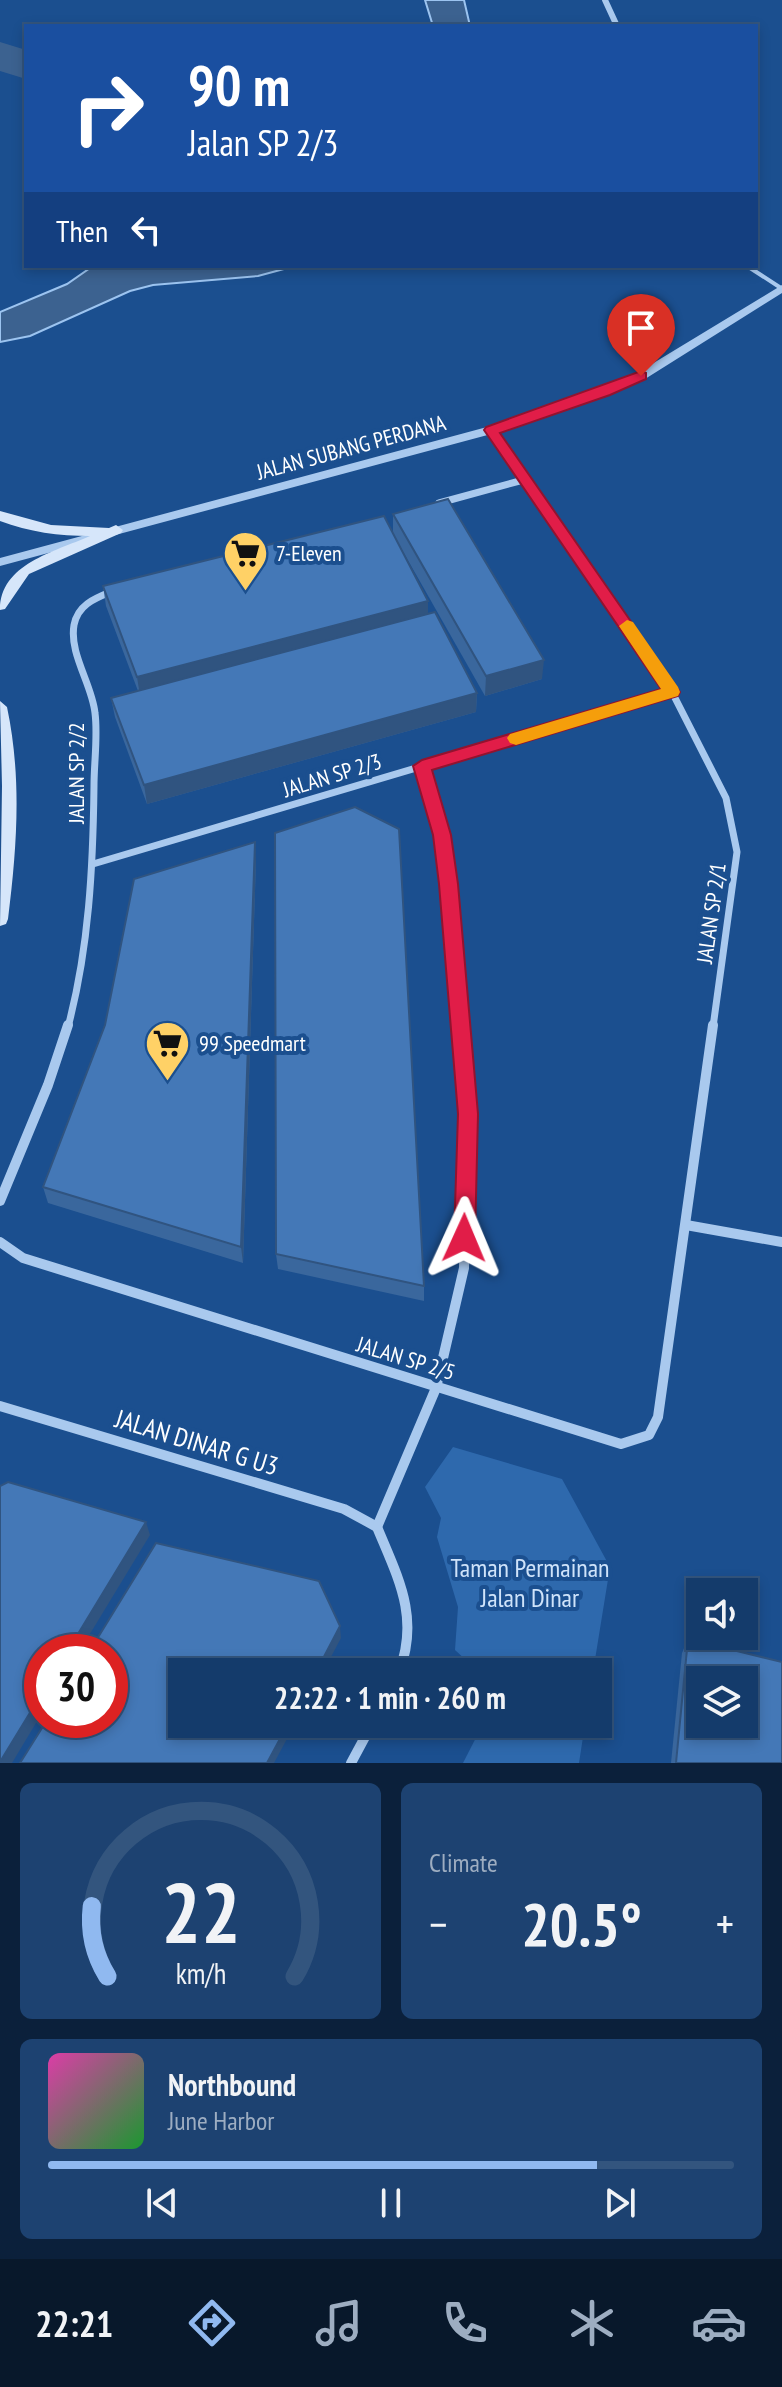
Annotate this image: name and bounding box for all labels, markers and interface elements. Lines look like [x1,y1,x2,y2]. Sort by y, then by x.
text: 90 m [188,49,290,121]
icon: right [56,56,160,160]
text: Jalan SP 2/3 [188,119,338,166]
icon: left [124,208,168,252]
text: Then [56,211,108,250]
pin [607,294,675,376]
icon: arrive [619,306,663,350]
street label: JALAN SUBANG PERDANA [252,408,449,486]
supermarket icon: 7-Eleven [221,529,269,592]
place label: 7-Eleven [276,539,342,567]
street label: JALAN SP 2/2 [62,722,90,825]
street label: JALAN SP 2/3 [278,747,385,804]
street label: JALAN SP 2/1 [690,861,732,966]
supermarket icon: 99 Speedmart [144,1019,192,1082]
place label: 99 Speedmart [199,1029,306,1057]
position arrow [422,1196,506,1280]
street label: JALAN SP 2/5 [352,1329,459,1386]
street label: JALAN DINAR G U3 [110,1401,283,1482]
park label: Taman Permainan Jalan Dinar [450,1551,610,1614]
map controls [686,1578,758,1738]
button: sound [686,1578,758,1650]
speed limit sign: 30 [24,1634,128,1738]
button: layers [686,1666,758,1738]
text: 22:22 · 1 min · 260 m [274,1678,506,1717]
text: Climate [429,1846,498,1879]
text: 22 [161,1858,240,1966]
text: 20.5° [521,1885,642,1963]
text: − [429,1895,447,1952]
text: + [716,1895,734,1952]
text: km/h [175,1955,226,1992]
text: Northbound [168,2065,296,2104]
text: June Harbor [168,2104,274,2137]
icon: previous [140,2181,184,2225]
icon: pause [369,2181,413,2225]
icon: next [598,2181,642,2225]
icon: directions [184,2295,240,2351]
icon: music [311,2295,367,2351]
icon: phone [437,2295,493,2351]
icon: climate [564,2295,620,2351]
icon: car [691,2295,747,2351]
text: 22:21 [35,2300,113,2347]

